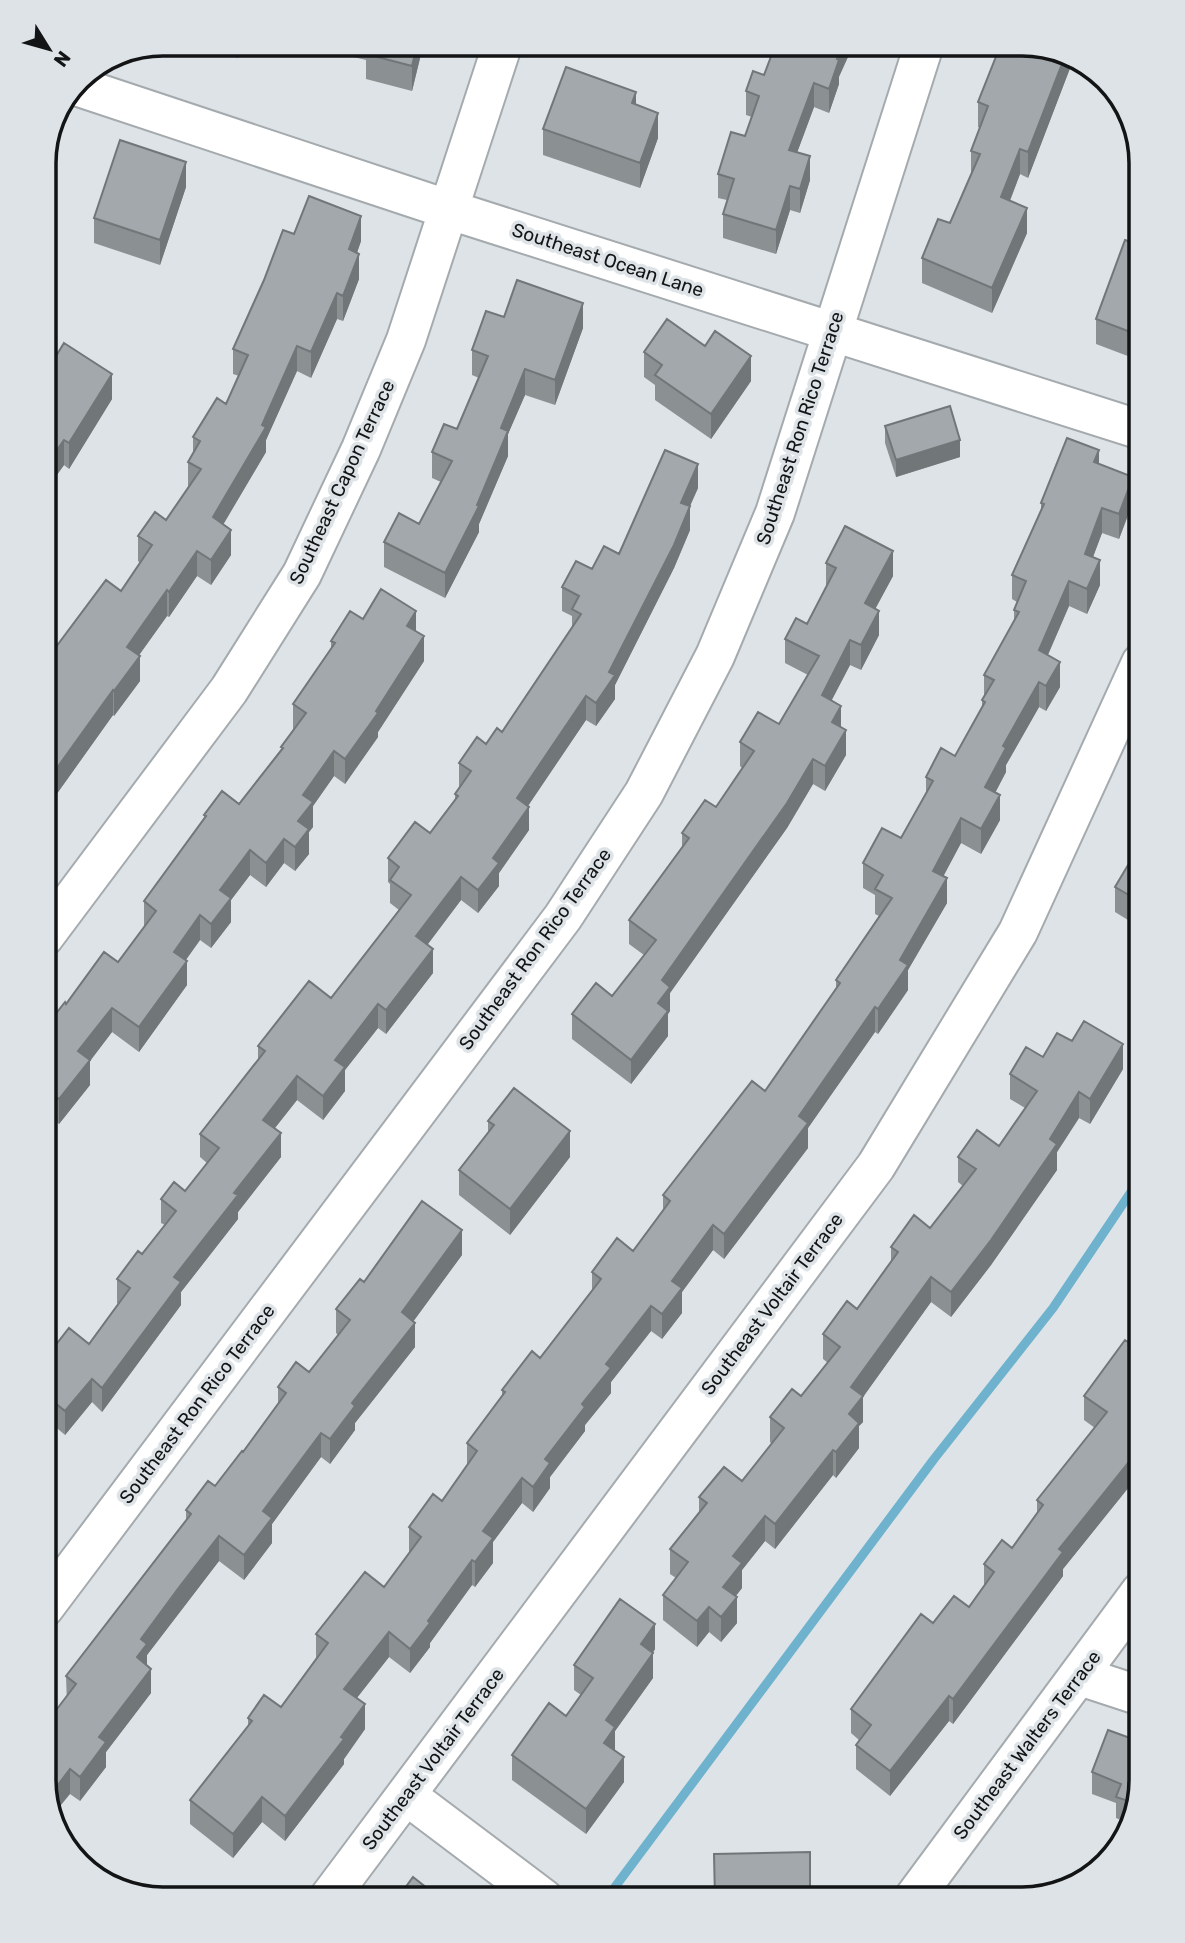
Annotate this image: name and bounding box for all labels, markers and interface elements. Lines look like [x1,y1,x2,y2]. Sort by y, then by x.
north arrow [14,14,84,84]
text: N [49,47,75,71]
street label: Southeast Ocean Lane [509,218,707,302]
street label: Southeast Ron Rico Terrace [751,309,849,547]
street label: Southeast Capon Terrace [284,376,400,588]
street label: Southeast Ron Rico Terrace [454,844,616,1054]
street label: Southeast Voltair Terrace [696,1209,848,1399]
street label: Southeast Ron Rico Terrace [114,1300,280,1508]
street label: Southeast Walters Terrace [948,1646,1106,1844]
street label: Southeast Voltair Terrace [357,1664,509,1854]

